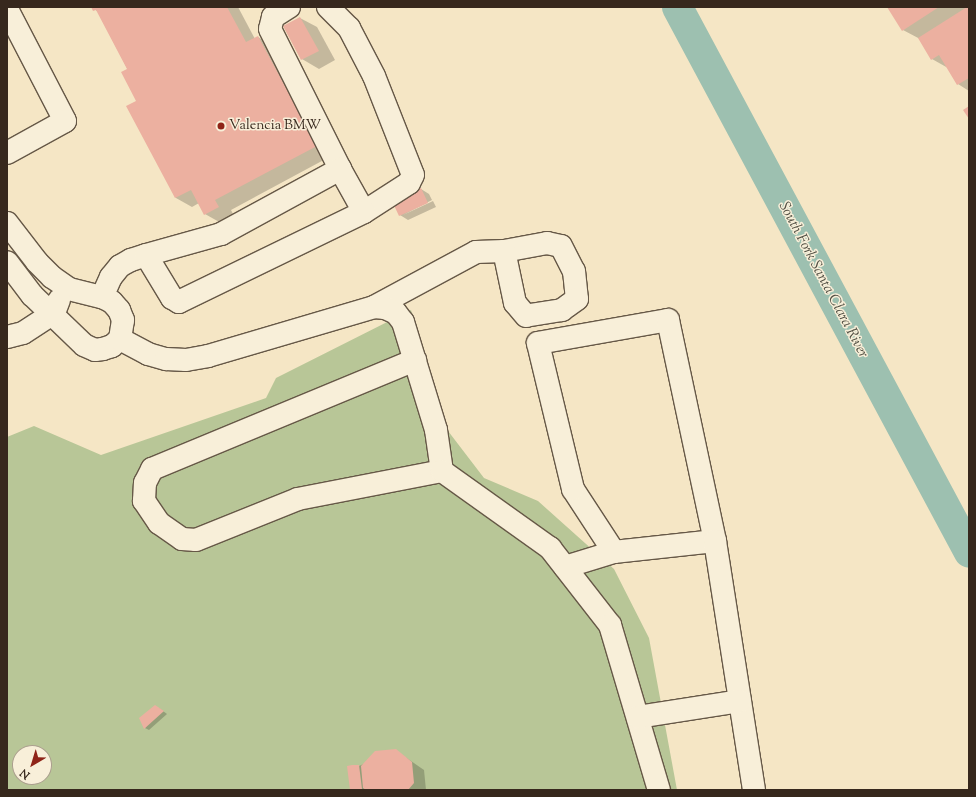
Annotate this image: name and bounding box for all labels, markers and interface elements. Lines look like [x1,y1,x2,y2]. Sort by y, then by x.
place label: Valencia BMW [229,118,321,134]
marker: Valencia BMW [216,121,226,131]
water label: South Fork Santa Clara River [774,199,872,361]
north arrow [12,745,52,785]
text: N [17,765,34,783]

